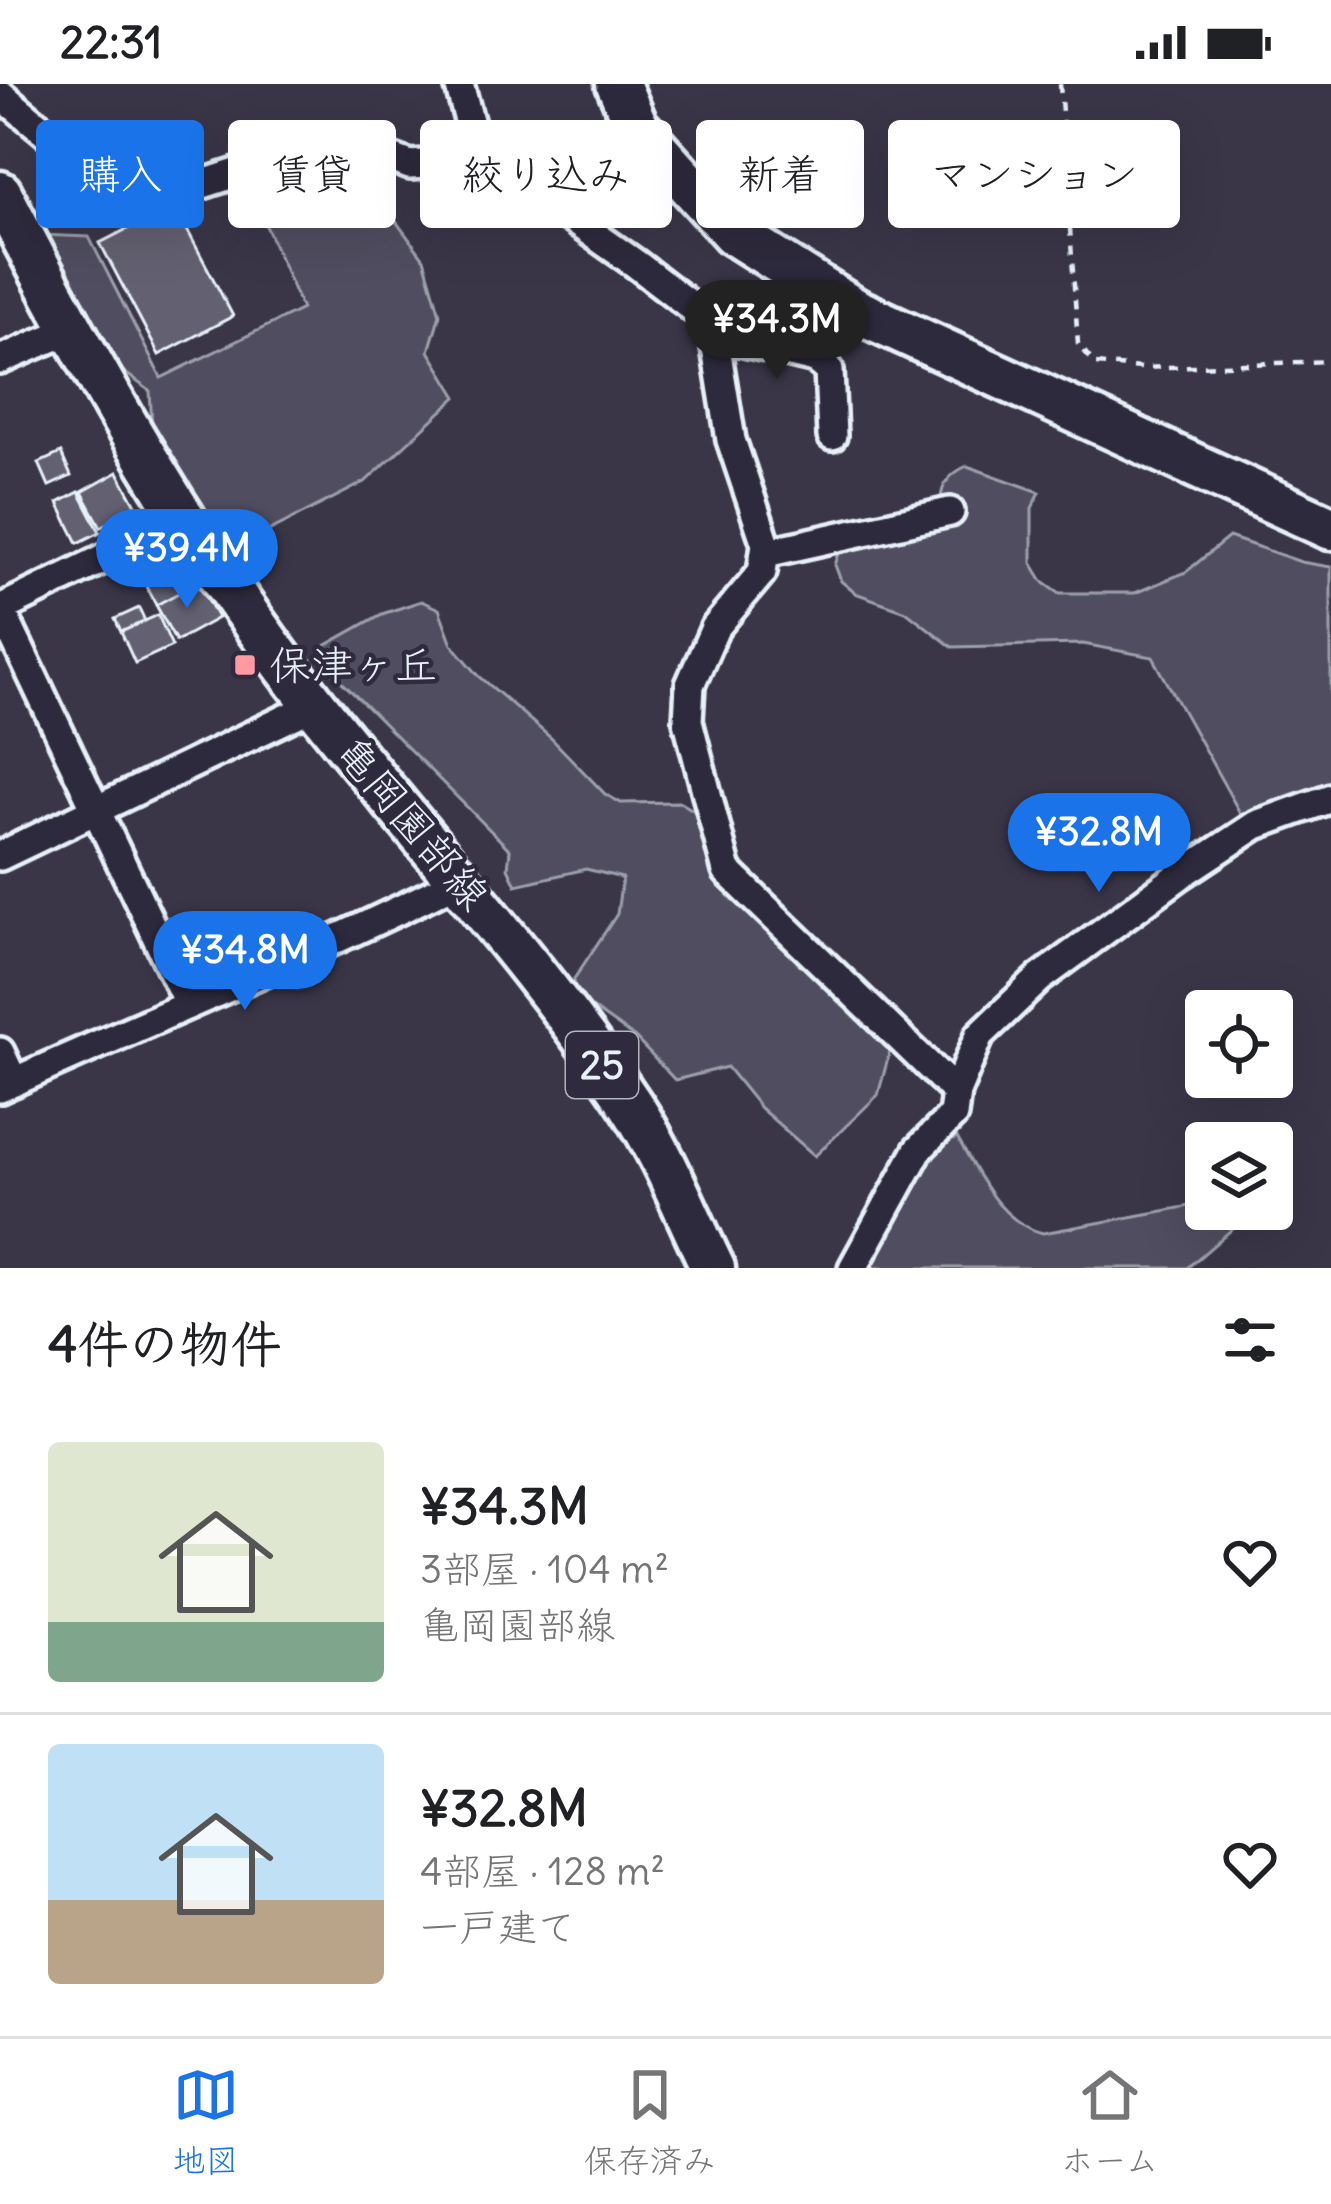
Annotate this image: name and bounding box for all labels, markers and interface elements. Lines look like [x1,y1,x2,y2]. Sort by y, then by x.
text: 22:31 [60,14,162,70]
chip: 購入 [36,120,204,228]
chip: 賃貸 [228,120,396,228]
chip: 絞り込み [420,120,672,228]
chip: 新着 [696,120,864,228]
chip: マンション [888,120,1180,228]
pin: ¥34.3M [679,280,875,382]
text: ¥34.3M [712,294,842,343]
pin: ¥39.4M [89,509,285,611]
text: ¥39.4M [123,523,251,572]
place label: 保津ヶ丘 [269,639,437,691]
marker: 保津ヶ丘 [232,652,258,678]
street label: 亀岡園部線 [326,726,500,920]
pin: ¥32.8M [1001,793,1197,895]
text: ¥32.8M [1035,807,1163,856]
pin: ¥34.8M [147,911,343,1013]
text: ¥34.8M [180,925,310,974]
map controls [1185,990,1293,1230]
button: locate [1185,990,1293,1098]
road number: 25 [566,1032,638,1098]
button: layers [1185,1122,1293,1230]
icon: filters [1217,1307,1283,1373]
text: 4件の物件 [48,1312,281,1376]
text: ¥34.3M [420,1474,589,1538]
icon: home [144,1490,288,1634]
icon: heart [1217,1529,1283,1595]
text: 3部屋 · 104 m² [420,1545,669,1594]
text: 亀岡園部線 [420,1601,615,1650]
text: ¥32.8M [420,1776,588,1840]
icon: home [144,1792,288,1936]
icon: heart [1217,1831,1283,1897]
text: 4部屋 · 128 m² [420,1847,665,1896]
text: 一戸建て [420,1903,576,1952]
tab: 地図 [173,2062,239,2182]
tab: 保存済み [584,2062,716,2182]
tab: ホーム [1061,2062,1158,2182]

